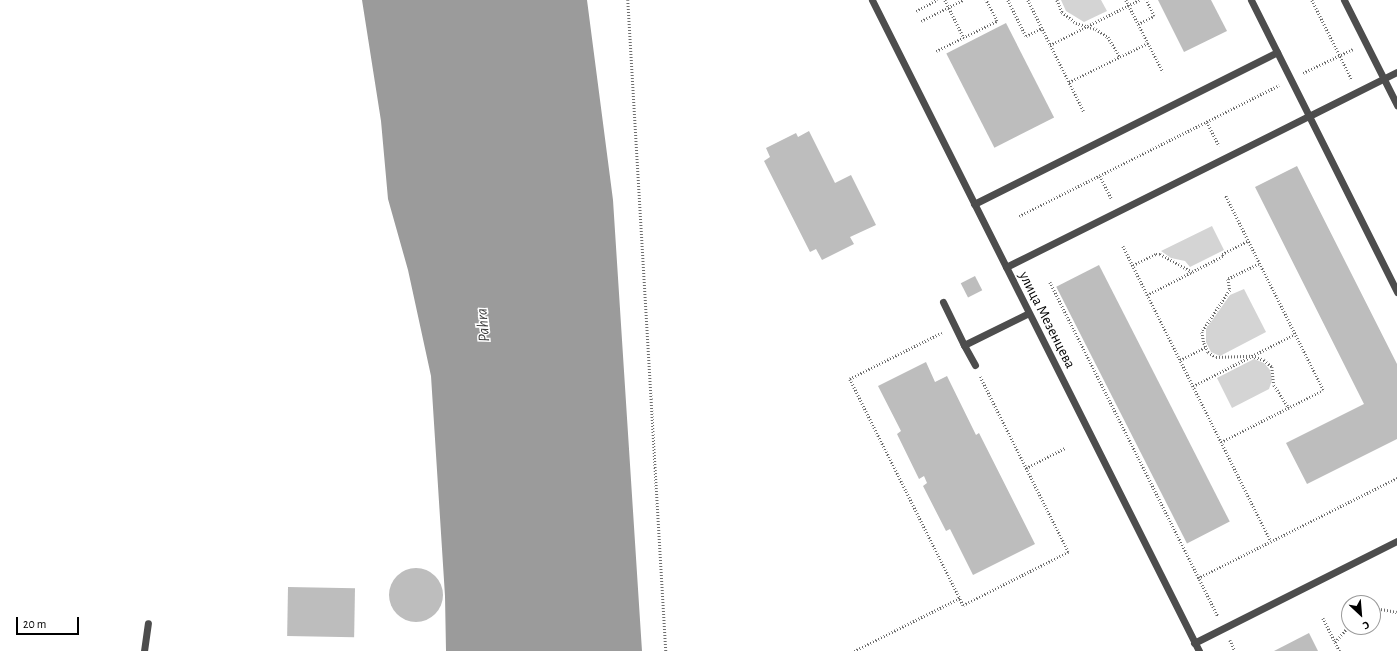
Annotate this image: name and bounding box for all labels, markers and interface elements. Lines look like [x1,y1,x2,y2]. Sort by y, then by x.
street label: улица Мезенцева [1015,268,1079,372]
water label: Pahra [472,307,494,343]
north arrow [1341,595,1381,635]
scale bar [18,609,81,635]
text: 20 m [23,618,46,630]
text: С [1361,619,1371,632]

